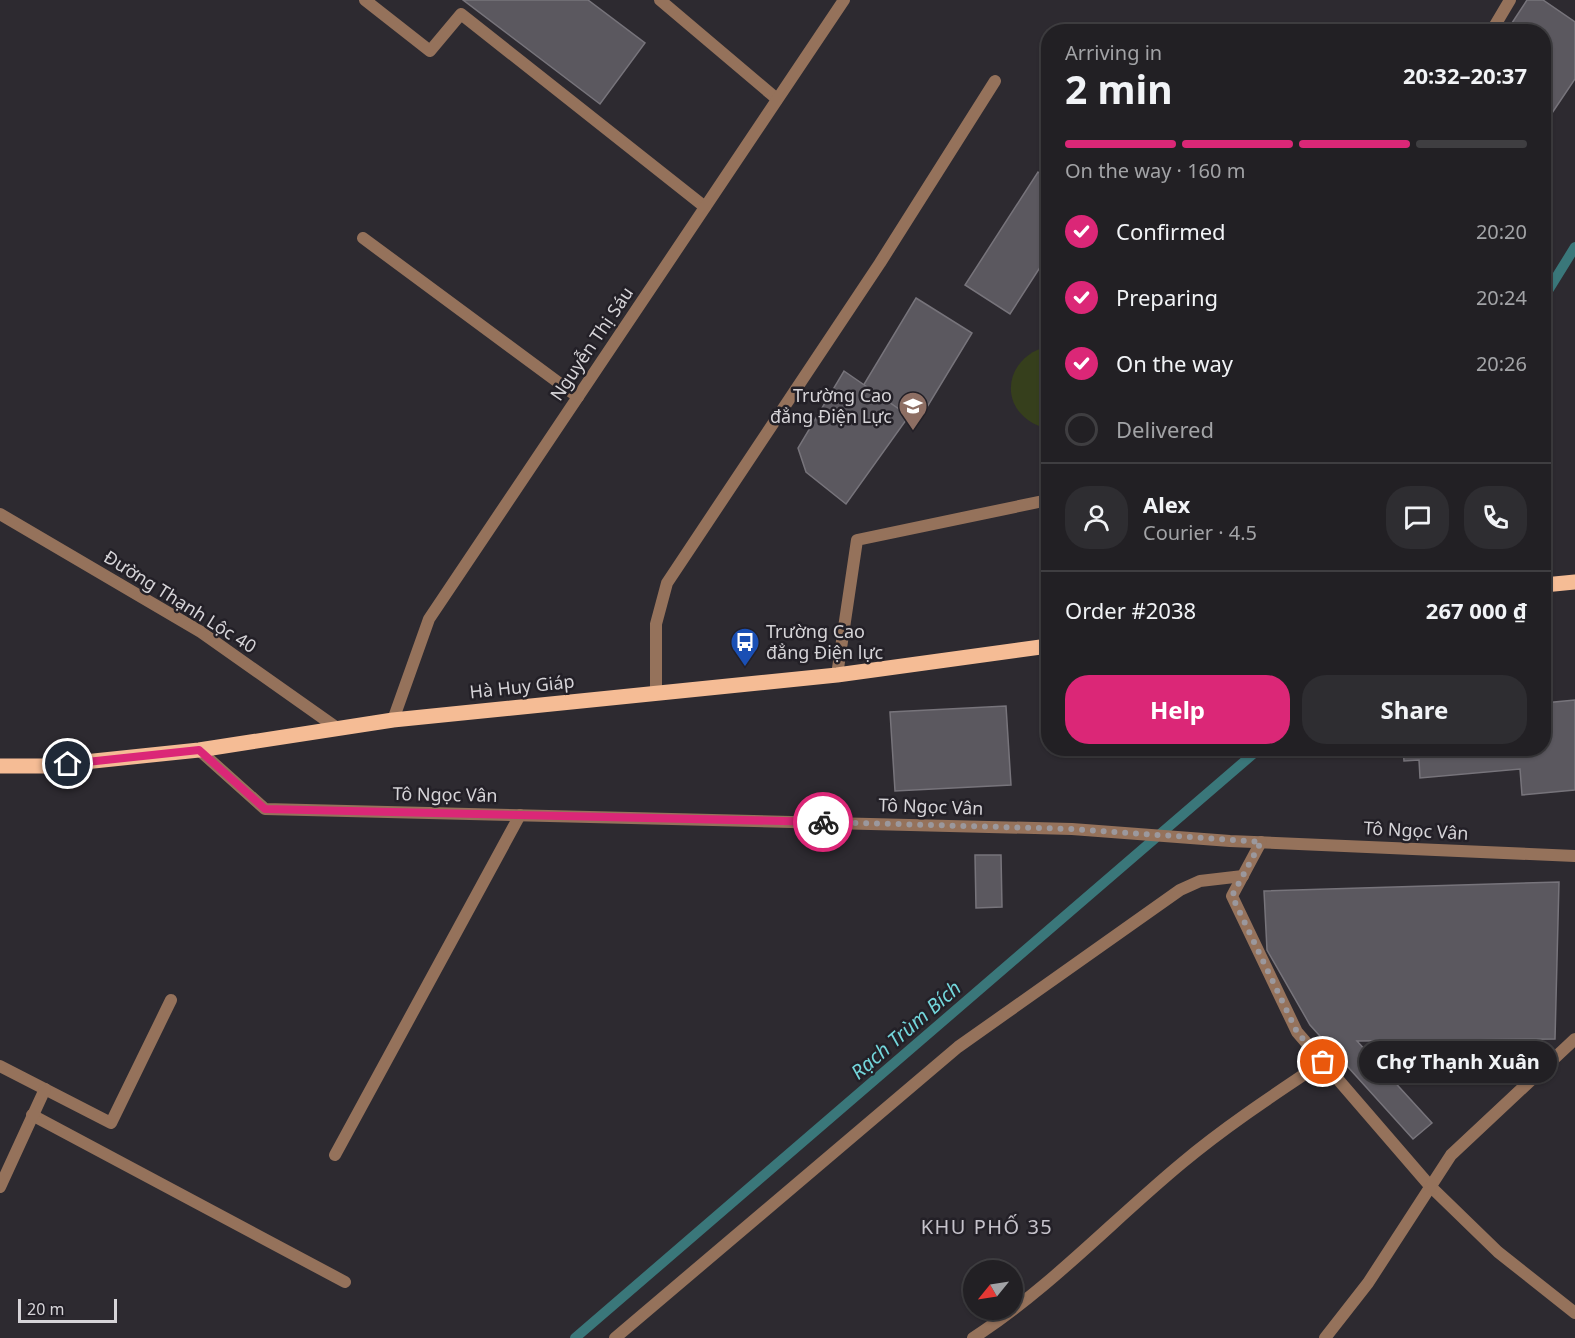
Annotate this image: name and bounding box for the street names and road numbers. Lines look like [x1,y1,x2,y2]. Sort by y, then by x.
street label: Nguyễn Thị Sáu [544,282,638,405]
street label: Đường Thạnh Lộc 40 [100,544,261,658]
street label: Hà Huy Giáp [468,669,576,703]
street label: Tô Ngọc Vân [392,781,498,807]
street label: Tô Ngọc Vân [878,792,984,820]
street label: Tô Ngọc Vân [1363,815,1469,845]

